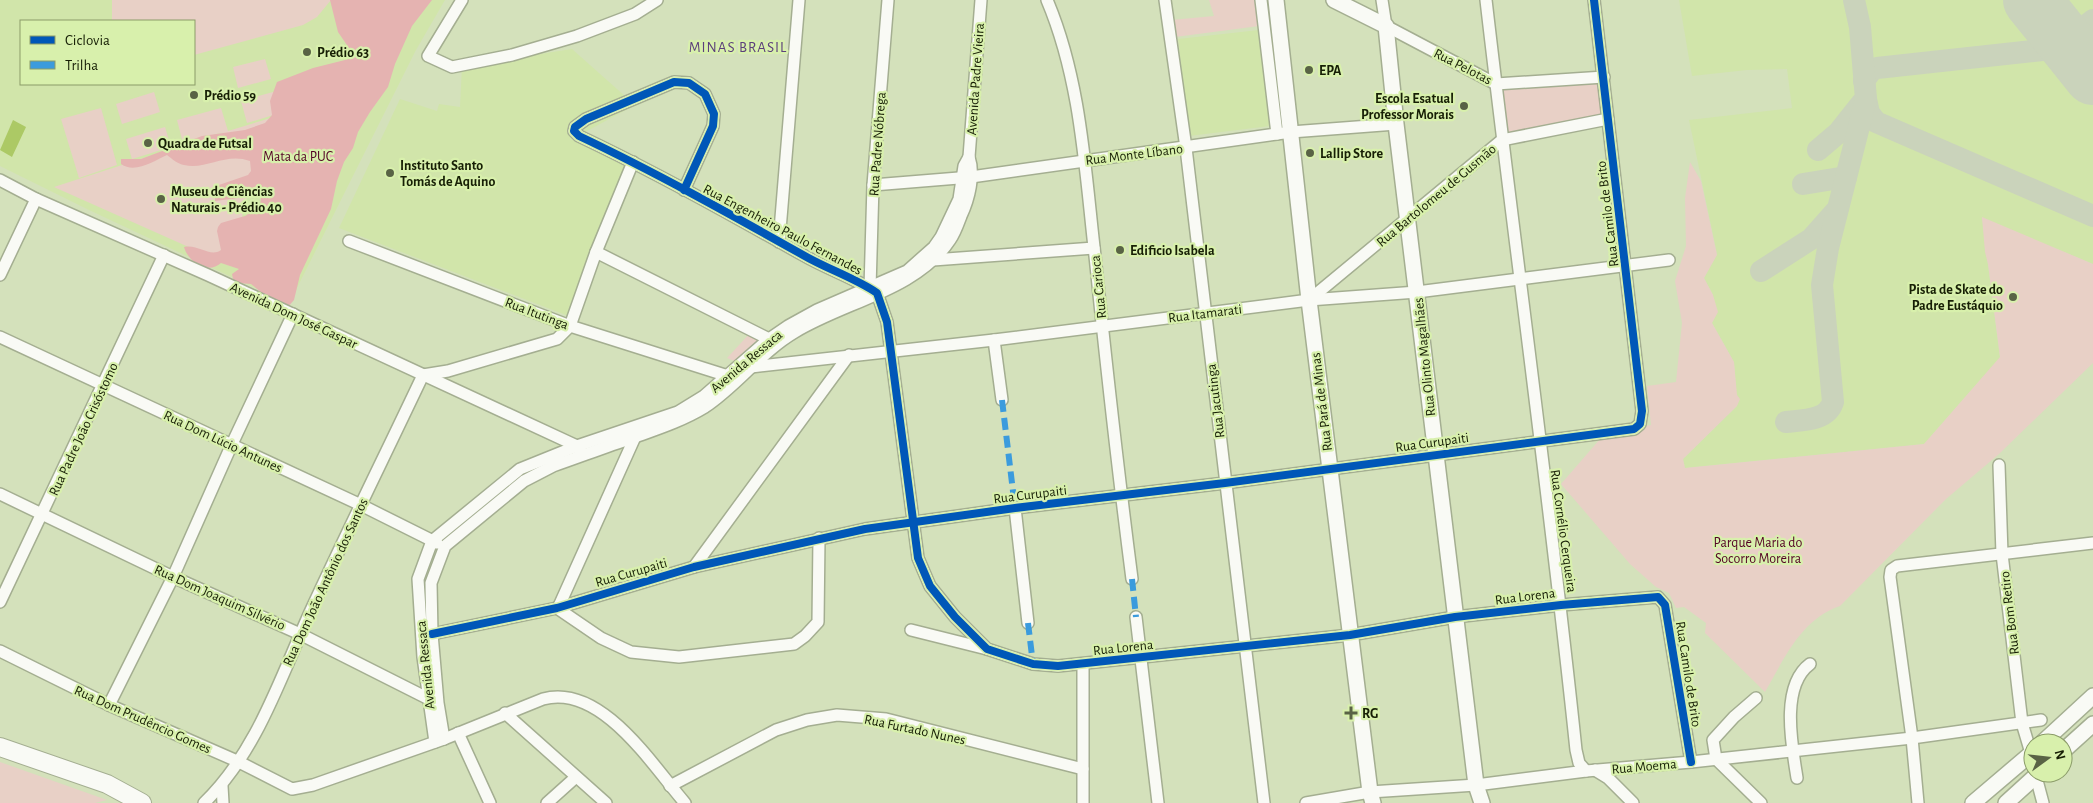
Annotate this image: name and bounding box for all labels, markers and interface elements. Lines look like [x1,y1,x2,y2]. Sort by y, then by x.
legend [20,20,195,85]
street label: Avenida Padre Vieira [965,22,987,136]
text: Ciclovia [65,33,110,48]
district label: MINAS BRASIL [689,40,787,55]
marker: Prédio 63 [301,46,313,58]
place label: Prédio 63 [317,46,369,60]
street label: Rua Pelotas [1431,46,1494,87]
text: Trilha [65,58,98,73]
marker: EPA [1303,64,1315,76]
place label: EPA [1319,64,1342,78]
marker: Prédio 59 [188,89,200,101]
place label: Prédio 59 [204,89,256,103]
street label: Rua Padre Nóbrega [867,91,889,197]
place label: Escola Esatual Professor Morais [1361,92,1454,122]
marker: Escola Esatual Professor Morais [1458,100,1470,112]
marker: Quadra de Futsal [142,137,154,149]
place label: Quadra de Futsal [158,137,252,151]
street label: Rua Monte Líbano [1085,142,1184,168]
street label: Rua Bartolomeu de Gusmão [1374,142,1499,250]
marker: Lallip Store [1304,147,1316,159]
place label: Lallip Store [1320,147,1383,161]
park label: Mata da PUC [263,150,333,164]
place label: Instituto Santo Tomás de Aquino [400,159,495,189]
street label: Rua Camilo de Brito [1595,160,1621,268]
marker: Instituto Santo Tomás de Aquino [384,167,396,179]
street label: Rua Engenheiro Paulo Fernandes [701,182,864,278]
place label: Museu de Ciências Naturais - Prédio 40 [171,185,282,215]
marker: Museu de Ciências Naturais - Prédio 40 [155,193,167,205]
marker: Edificio Isabela [1114,244,1126,256]
place label: Edificio Isabela [1130,244,1215,258]
street label: Rua Carioca [1089,254,1109,319]
street label: Avenida Dom José Gaspar [228,280,360,352]
place label: Pista de Skate do Padre Eustáquio [1909,283,2003,313]
marker: Pista de Skate do Padre Eustáquio [2007,291,2019,303]
street label: Rua Itutinga [503,295,571,333]
street label: Rua Olinto Magalhães [1412,297,1438,417]
street label: Rua Itamarati [1168,303,1243,325]
street label: Avenida Ressaca [708,327,786,396]
street label: Rua Pará de Minas [1309,352,1335,452]
street label: Rua Padre João Crisóstomo [47,361,121,498]
street label: Rua Jacutinga [1204,362,1227,439]
street label: Rua Dom Lúcio Antunes [161,408,284,476]
street label: Rua Curupaiti [1395,431,1470,455]
street label: Rua Cornélio Cerqueira [1547,469,1579,594]
street label: Rua Curupaiti [993,484,1068,506]
street label: Rua Dom João Antônio dos Santos [281,497,371,668]
park label: Parque Maria do Socorro Moreira [1714,536,1803,566]
street label: Rua Curupaiti [594,556,669,590]
street label: Rua Dom Joaquim Silvério [152,563,287,633]
street label: Rua Bom Retiro [1998,570,2022,655]
street label: Rua Lorena [1494,586,1556,608]
street label: Avenida Ressaca [414,619,438,710]
street label: Rua Camilo de Brito [1673,620,1703,728]
street label: Rua Lorena [1092,638,1154,658]
street label: Rua Dom Prudêncio Gomes [72,683,213,756]
marker: RG [1344,706,1358,720]
place label: RG [1362,707,1379,721]
street label: Rua Furtado Nunes [863,712,967,748]
north arrow [2023,733,2073,783]
text: N [2052,748,2068,761]
street label: Rua Moema [1611,757,1678,777]

